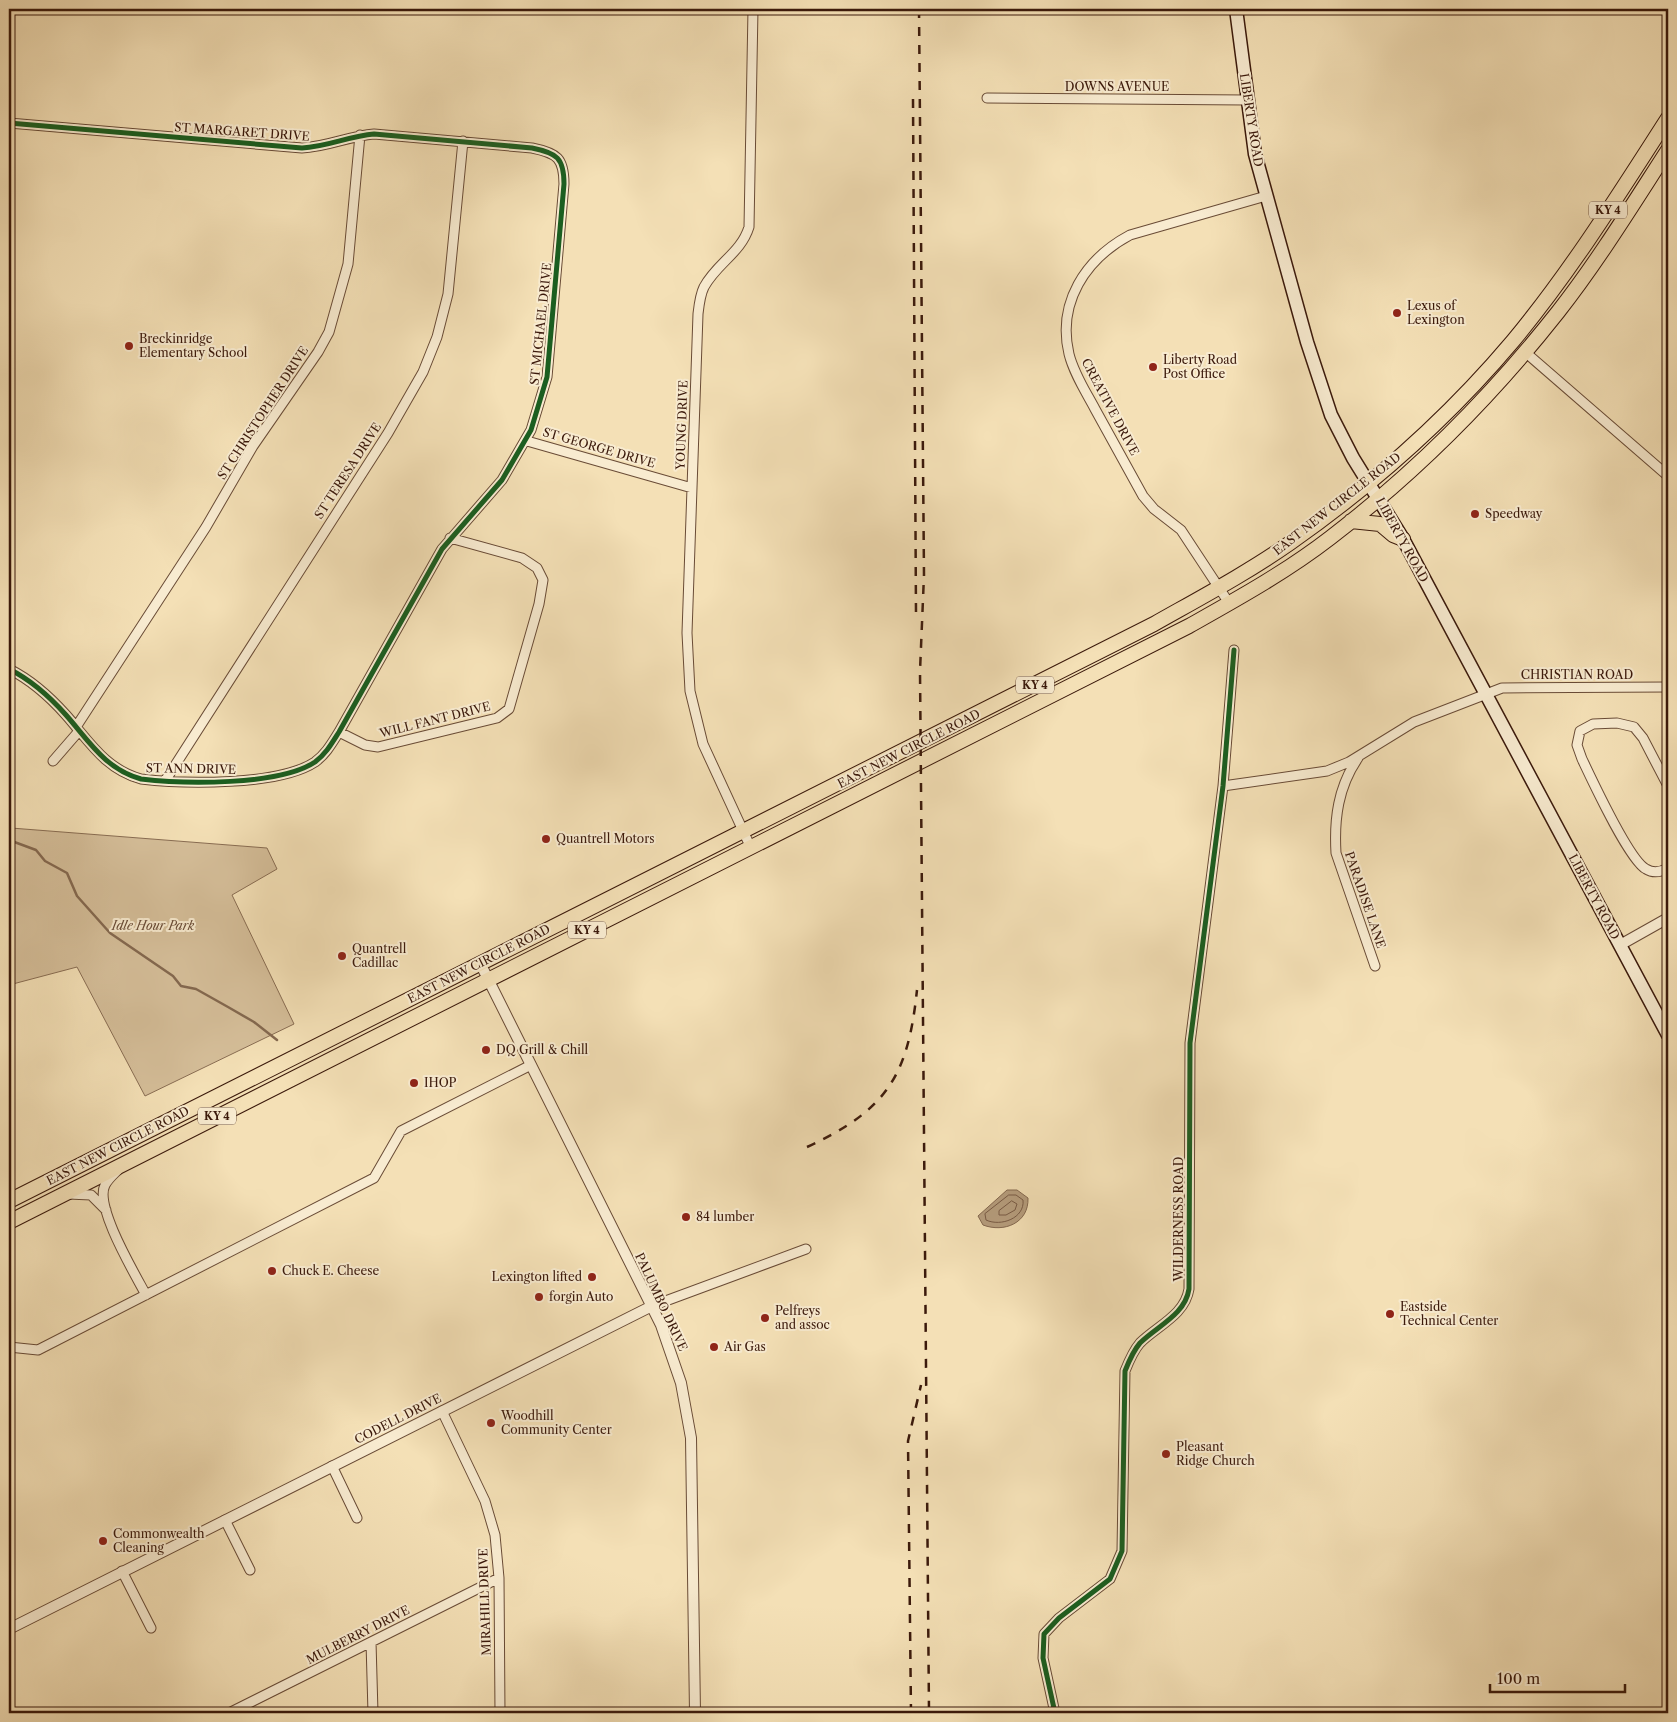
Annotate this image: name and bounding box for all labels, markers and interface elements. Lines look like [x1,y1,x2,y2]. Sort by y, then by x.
street label: LIBERTY ROAD [1237,72,1266,168]
street label: DOWNS AVENUE [1065,79,1169,94]
street label: ST MARGARET DRIVE [174,119,310,144]
road number: KY 4 [1589,202,1627,218]
street label: ST MICHAEL DRIVE [527,262,554,386]
place label: Lexus of Lexington [1407,298,1465,327]
marker: Lexus of Lexington [1391,307,1403,319]
place label: Breckinridge Elementary School [139,331,248,360]
marker: Breckinridge Elementary School [123,340,135,352]
street label: ST CHRISTOPHER DRIVE [214,343,311,482]
place label: Liberty Road Post Office [1163,352,1238,381]
street label: CREATIVE DRIVE [1079,356,1142,458]
marker: Liberty Road Post Office [1147,361,1159,373]
street label: YOUNG DRIVE [672,380,691,471]
street label: ST TERESA DRIVE [311,420,384,522]
street label: ST GEORGE DRIVE [541,424,657,471]
street label: EAST NEW CIRCLE ROAD [1270,449,1404,558]
street label: LIBERTY ROAD [1373,495,1432,585]
place label: Speedway [1485,506,1543,521]
marker: Speedway [1469,508,1481,520]
street label: CHRISTIAN ROAD [1521,667,1633,682]
road number: KY 4 [1016,676,1054,694]
street label: WILL FANT DRIVE [377,698,492,741]
street label: EAST NEW CIRCLE ROAD [835,706,983,791]
street label: ST ANN DRIVE [146,760,236,777]
place label: Quantrell Motors [556,831,654,846]
marker: Quantrell Motors [540,833,552,845]
street label: PARADISE LANE [1342,849,1389,950]
street label: LIBERTY ROAD [1566,851,1623,942]
park label: Idle Hour Park [111,918,195,933]
street label: EAST NEW CIRCLE ROAD [405,921,553,1006]
road number: KY 4 [568,922,606,938]
place label: Quantrell Cadillac [352,941,407,970]
marker: Quantrell Cadillac [336,950,348,962]
place label: DQ Grill & Chill [496,1042,588,1057]
marker: DQ Grill & Chill [480,1044,492,1056]
place label: IHOP [424,1075,457,1090]
marker: IHOP [408,1077,420,1089]
street label: EAST NEW CIRCLE ROAD [44,1103,192,1188]
road number: KY 4 [198,1108,236,1124]
street label: WILDERNESS ROAD [1171,1156,1186,1282]
place label: 84 lumber [696,1209,754,1224]
marker: 84 lumber [680,1211,692,1223]
street label: PALUMBO DRIVE [632,1250,691,1353]
place label: Chuck E. Cheese [282,1263,379,1278]
marker: Chuck E. Cheese [266,1265,278,1277]
place label: Lexington lifted [492,1269,583,1284]
marker: Lexington lifted [586,1271,598,1283]
place label: forgin Auto [549,1289,613,1304]
marker: forgin Auto [533,1291,545,1303]
place label: Eastside Technical Center [1400,1299,1498,1328]
place label: Pelfreys and assoc [775,1303,830,1332]
marker: Eastside Technical Center [1384,1308,1396,1320]
marker: Pelfreys and assoc [759,1312,771,1324]
place label: Air Gas [723,1339,766,1354]
marker: Air Gas [708,1341,720,1353]
street label: CODELL DRIVE [352,1390,444,1447]
place label: Woodhill Community Center [500,1408,612,1437]
marker: Woodhill Community Center [485,1417,497,1429]
place label: Pleasant Ridge Church [1176,1439,1255,1468]
marker: Pleasant Ridge Church [1160,1448,1172,1460]
place label: Commonwealth Cleaning [113,1526,205,1555]
marker: Commonwealth Cleaning [97,1535,109,1547]
street label: MIRAHILL DRIVE [475,1548,494,1656]
street label: MULBERRY DRIVE [304,1602,412,1667]
scale bar [1490,1662,1624,1694]
text: 100 m [1497,1669,1540,1688]

